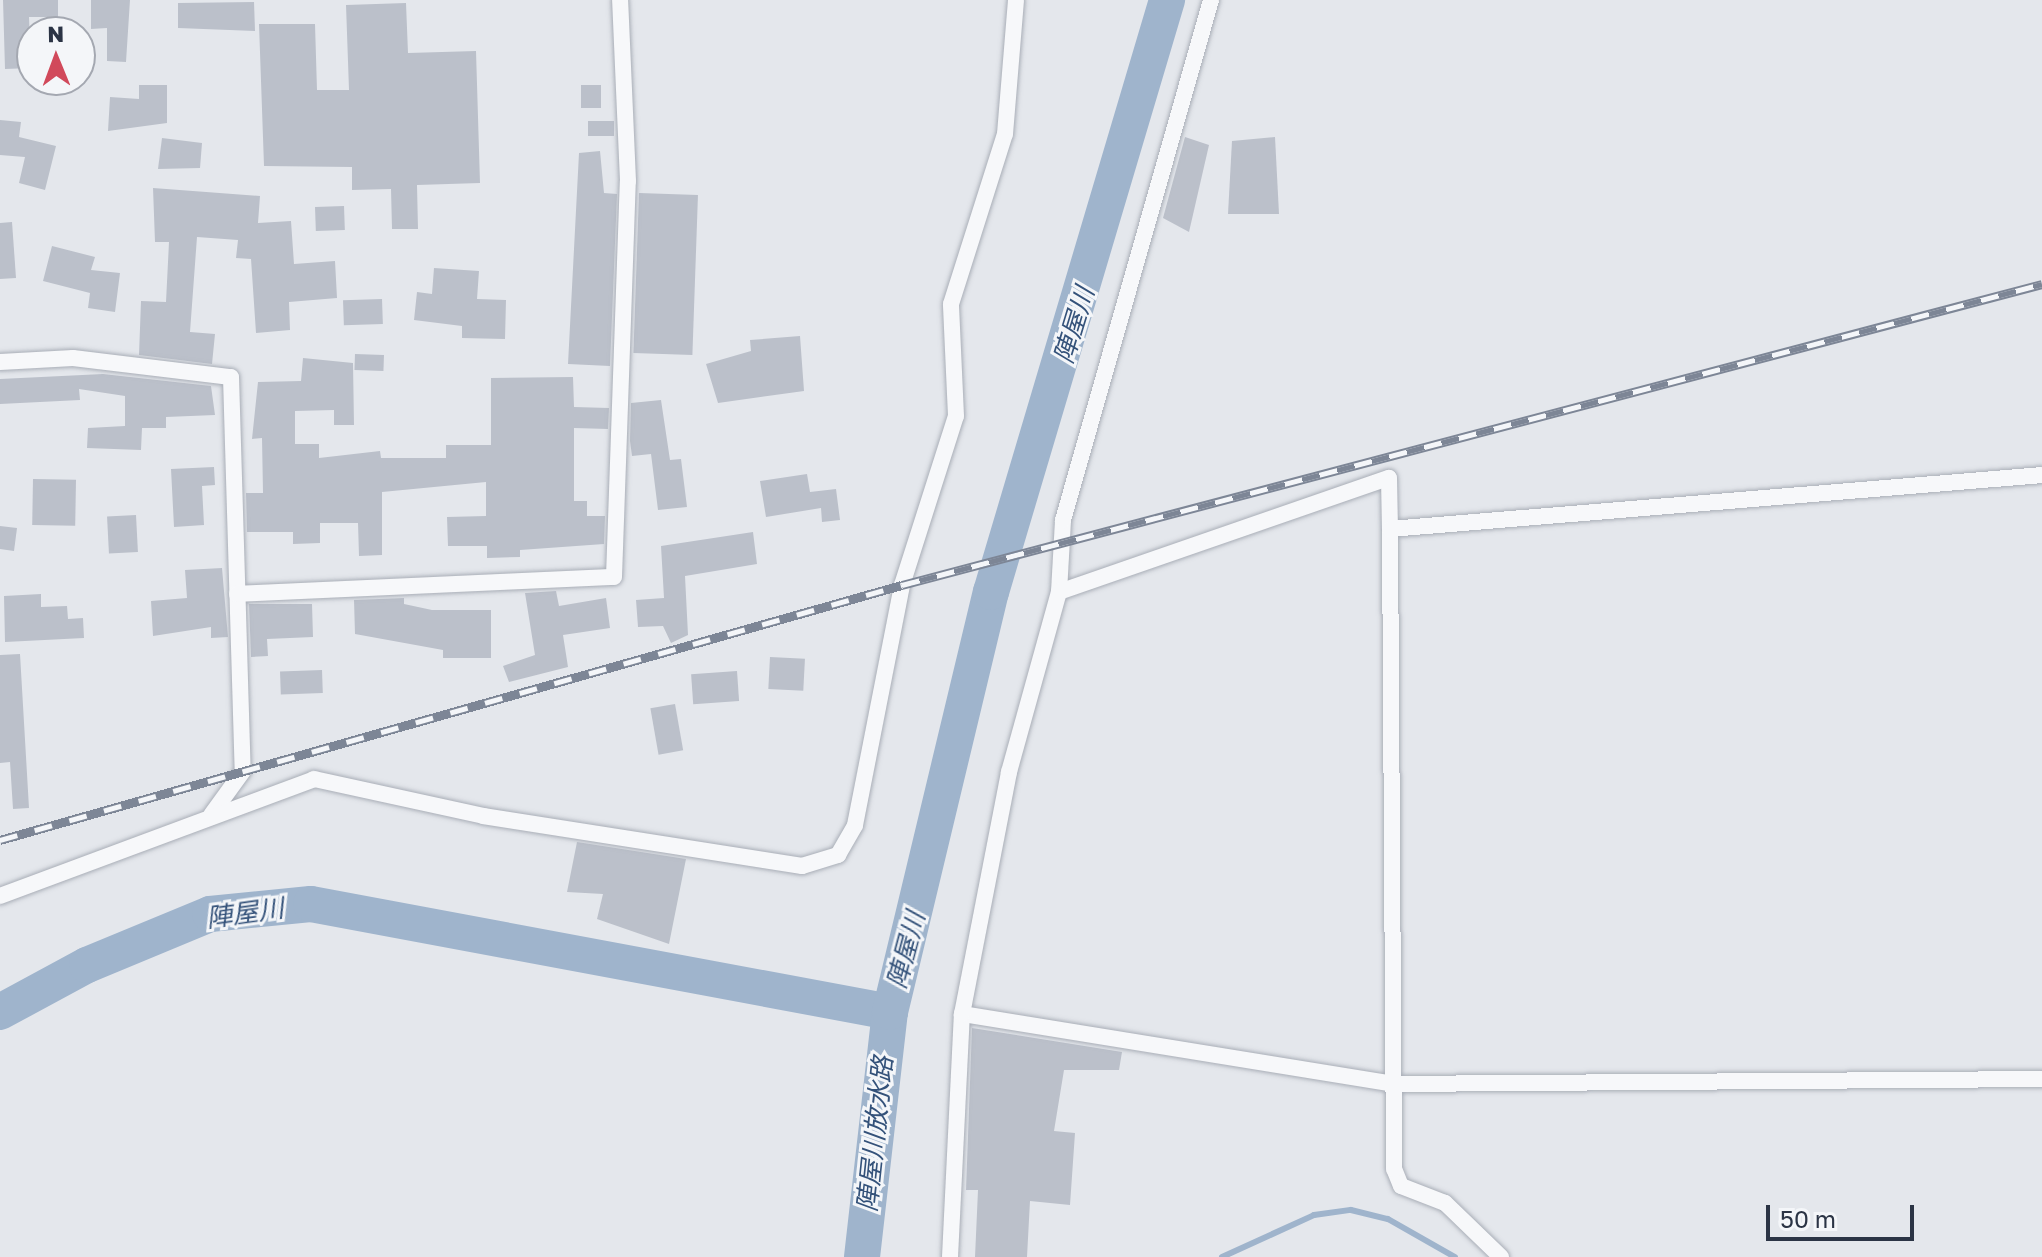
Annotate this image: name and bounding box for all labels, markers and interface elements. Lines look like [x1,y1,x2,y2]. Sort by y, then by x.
north arrow [16,16,96,96]
text: N [47,20,64,47]
water label: 陣屋川 [1048,283,1100,367]
water label: 陣屋川 [204,892,286,934]
water label: 陣屋川 [881,908,931,992]
water label: 陣屋川放水路 [851,1055,899,1213]
scale bar [1770,1189,1918,1239]
text: 50 m [1780,1204,1836,1233]

